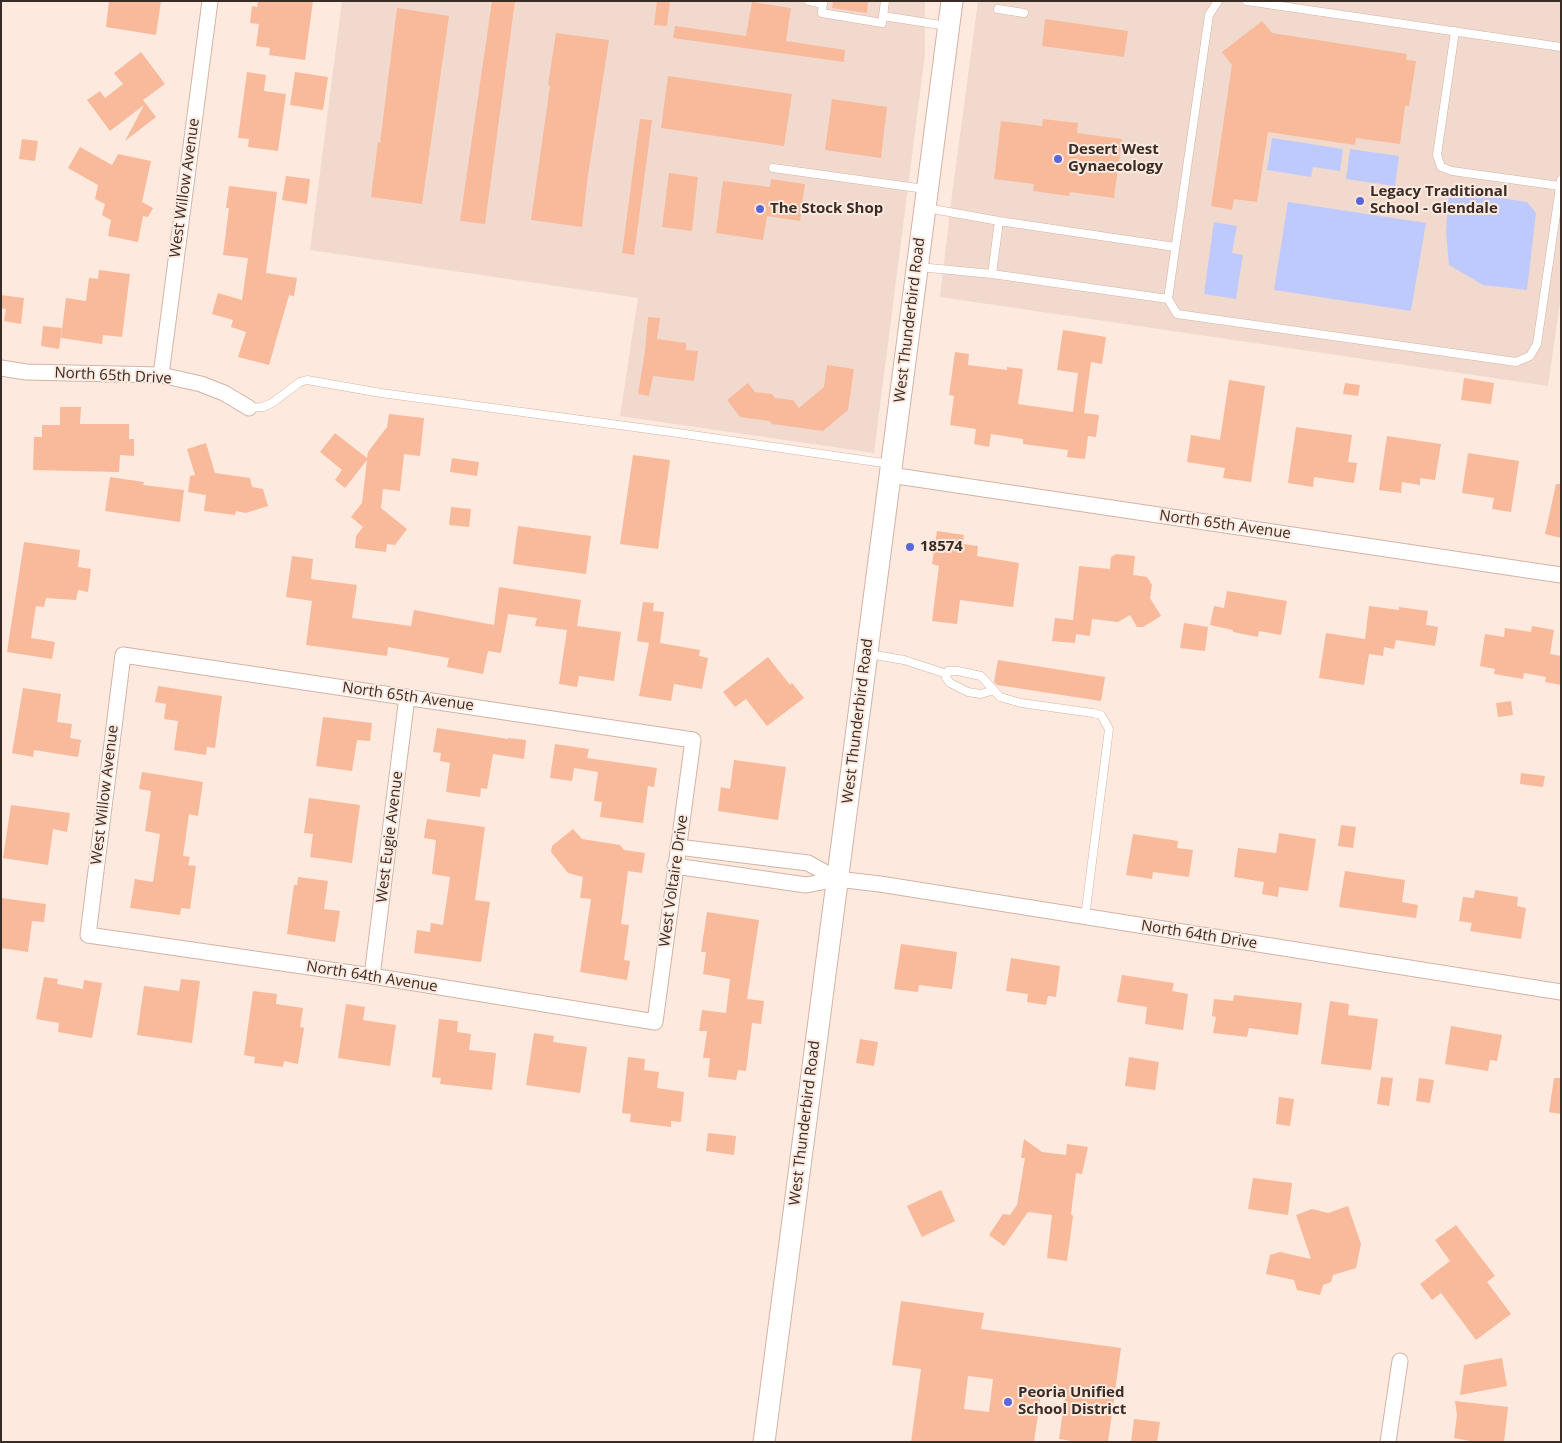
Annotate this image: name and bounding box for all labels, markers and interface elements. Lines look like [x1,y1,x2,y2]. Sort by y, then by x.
street label: West Willow Avenue [166,117,204,259]
place label: Desert West Gynaecology [1068,141,1163,176]
marker: Desert West Gynaecology [1052,153,1064,165]
place label: Legacy Traditional School - Glendale [1370,183,1508,218]
marker: Legacy Traditional School - Glendale [1354,195,1366,207]
place label: The Stock Shop [770,200,883,218]
marker: The Stock Shop [754,203,766,215]
street label: West Thunderbird Road [891,236,929,404]
street label: North 65th Drive [54,364,172,388]
street label: North 65th Avenue [1158,507,1292,543]
place label: 18574 [920,538,963,556]
marker: 18574 [904,541,916,553]
street label: West Thunderbird Road [839,637,877,805]
street label: North 65th Avenue [341,679,475,715]
street label: West Willow Avenue [87,724,123,866]
street label: West Eugie Avenue [373,770,407,904]
street label: West Voltaire Drive [656,814,692,948]
street label: North 64th Drive [1140,917,1258,953]
street label: North 64th Avenue [305,958,439,996]
street label: West Thunderbird Road [786,1039,824,1207]
place label: Peoria Unified School District [1018,1384,1126,1419]
marker: Peoria Unified School District [1002,1396,1014,1408]

